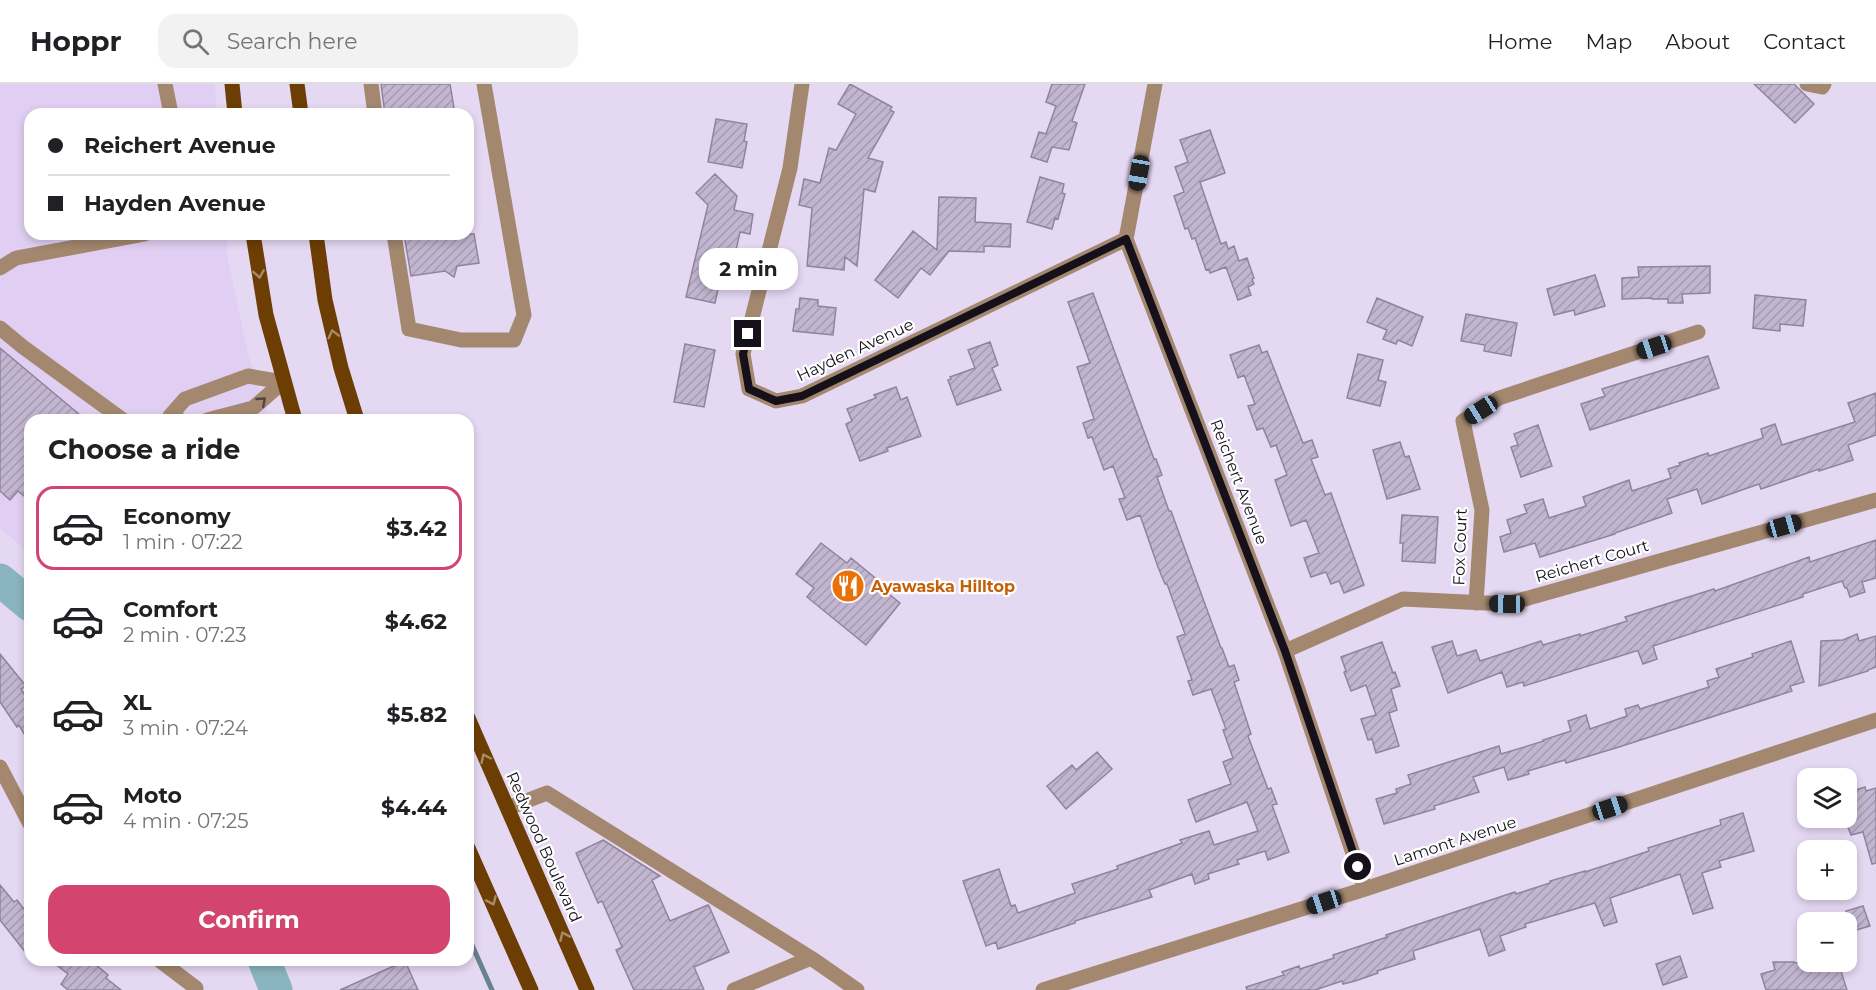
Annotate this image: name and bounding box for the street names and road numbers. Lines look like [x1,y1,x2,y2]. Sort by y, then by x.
street label: Hayden Avenue [794,315,916,385]
street label: Reichert Avenue [1206,417,1272,547]
street label: Fox Court [1449,508,1471,586]
street label: Reichert Court [1533,536,1651,586]
street label: Redwood Boulevard [502,769,586,925]
street label: Lamont Avenue [1391,812,1519,870]

